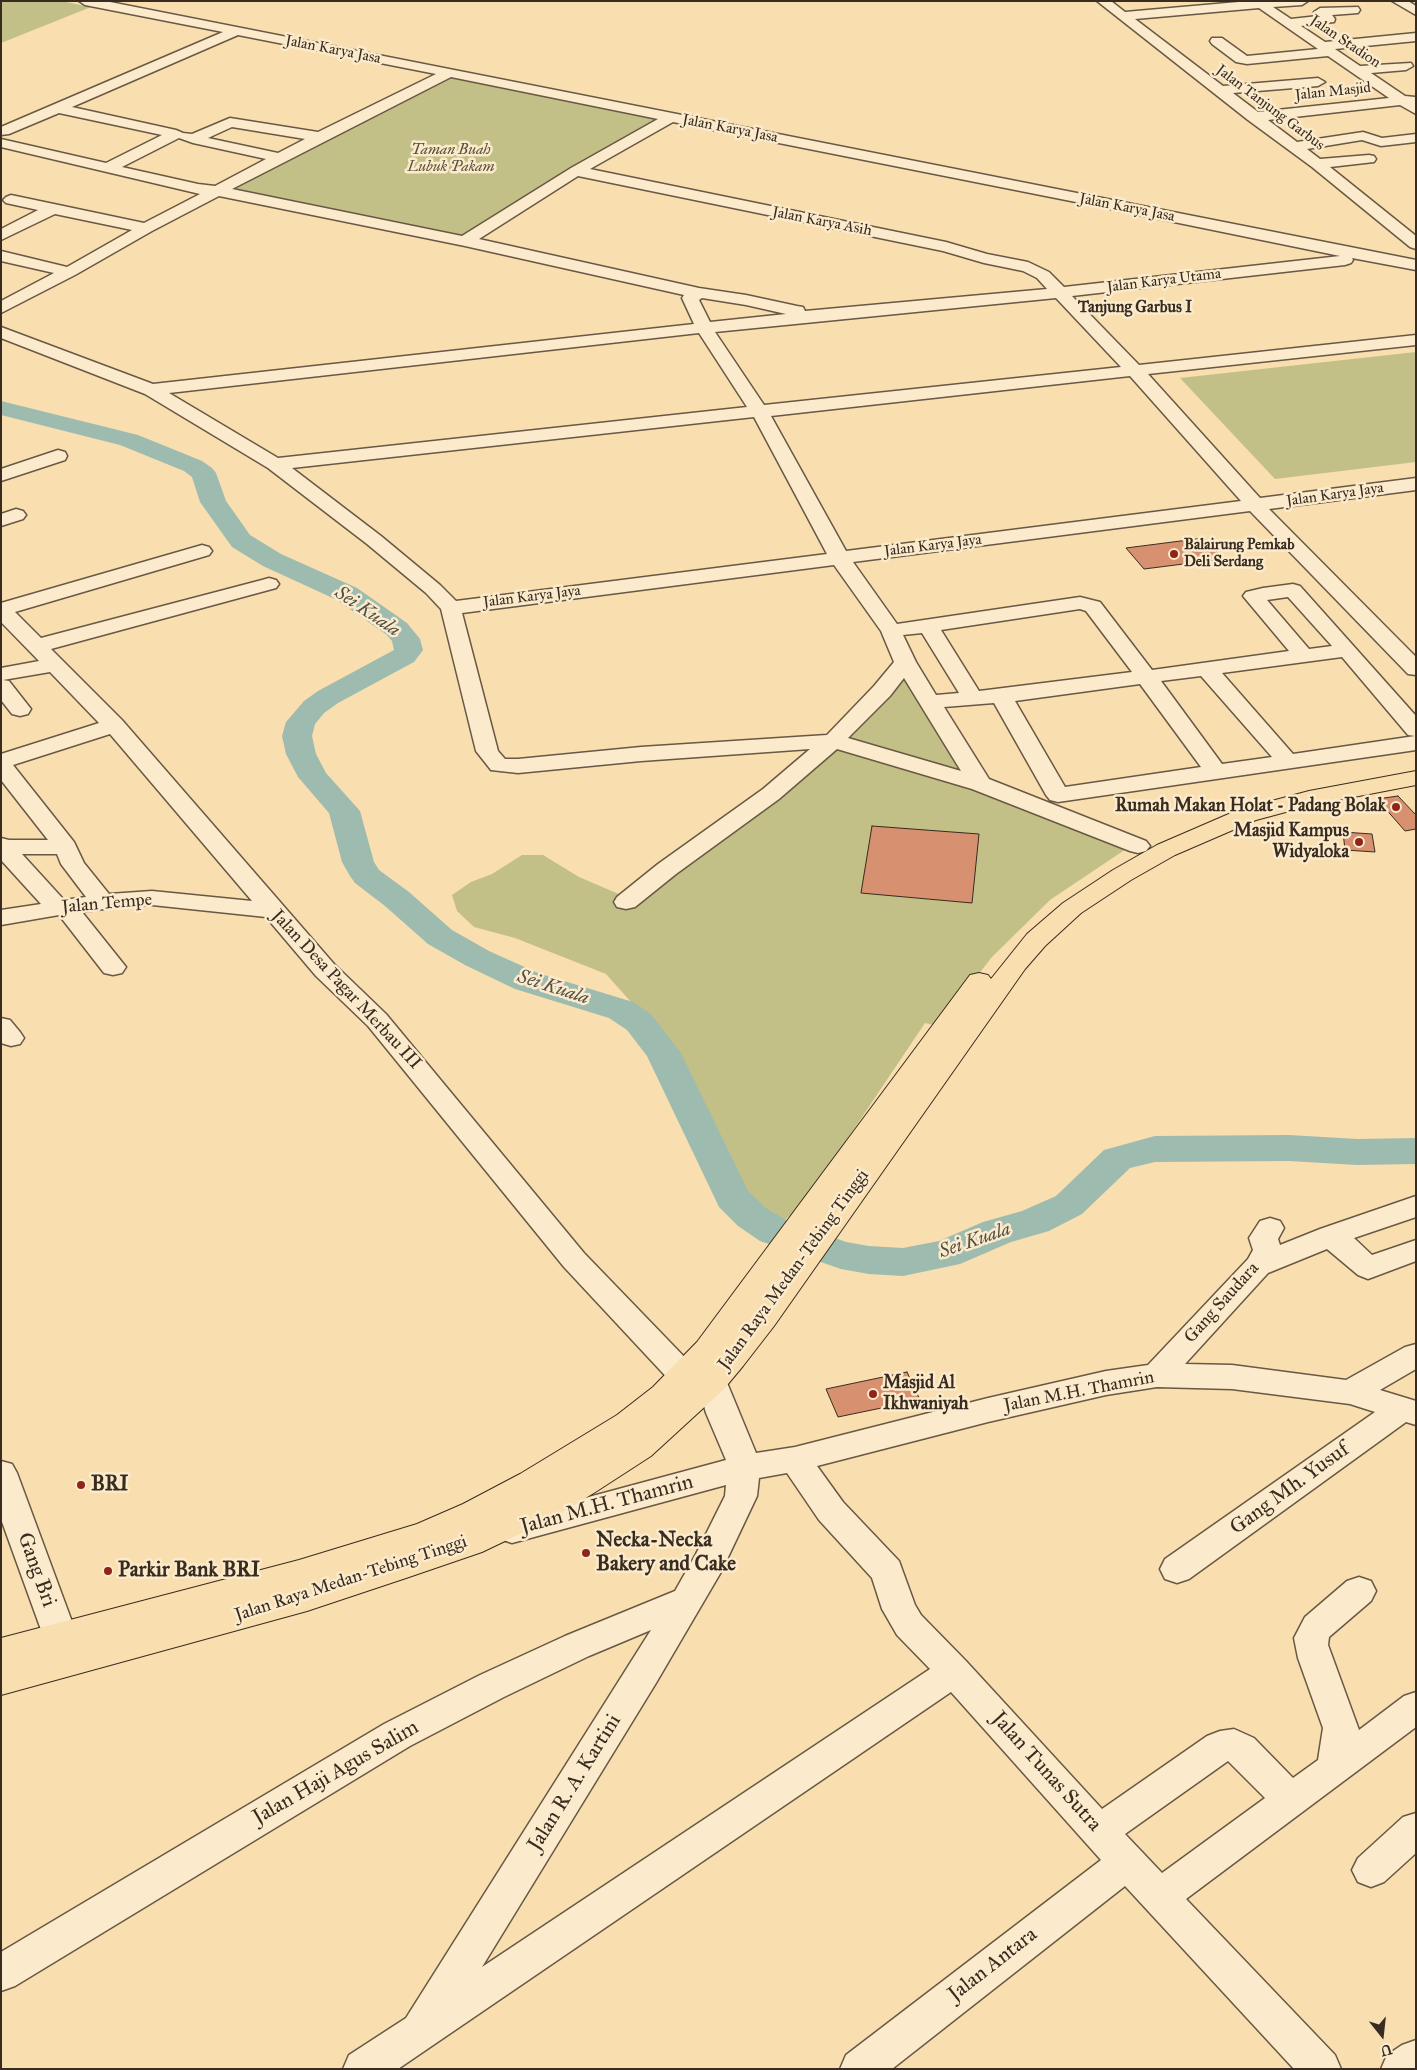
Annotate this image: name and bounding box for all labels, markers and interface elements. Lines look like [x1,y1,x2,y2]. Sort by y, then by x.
street label: Jalan Stadion [1306,12,1384,72]
street label: Jalan Karya Jasa [284,32,382,68]
street label: Jalan Tanjung Garbus [1212,61,1328,155]
street label: Jalan Masjid [1294,79,1372,105]
street label: Jalan Karya Jasa [681,111,779,147]
park label: Taman Buah Lubuk Pakam [407,141,495,176]
street label: Jalan Karya Jasa [1078,190,1176,226]
street label: Jalan Karya Asih [771,204,873,240]
street label: Jalan Karya Utama [1106,265,1222,297]
district label: Tanjung Garbus I [1078,298,1192,318]
street label: Jalan Karya Jaya [1285,479,1385,511]
street label: Jalan Karya Jaya [883,531,983,561]
place label: Balairung Pemkab Deli Serdang [1184,536,1294,571]
marker: Balairung Pemkab Deli Serdang [1168,548,1180,560]
water label: Sei Kuala [330,582,404,642]
street label: Jalan Karya Jaya [482,582,582,612]
place label: Rumah Makan Holat - Padang Bolak [1115,796,1386,818]
marker: Rumah Makan Holat - Padang Bolak [1390,801,1402,813]
place label: Masjid Kampus Widyaloka [1233,821,1349,864]
marker: Masjid Kampus Widyaloka [1353,836,1365,848]
street label: Jalan Tempe [61,889,153,919]
street label: Jalan Desa Pagar Merbau III [266,906,426,1074]
water label: Sei Kuala [514,966,592,1010]
street label: Jalan Raya Medan-Tebing Tinggi [714,1165,874,1375]
water label: Sei Kuala [936,1218,1014,1264]
street label: Gang Saudara [1180,1258,1264,1348]
street label: Jalan M.H. Thamrin [1002,1367,1156,1417]
place label: Masjid Al Ikhwaniyah [883,1373,969,1416]
marker: Masjid Al Ikhwaniyah [867,1388,879,1400]
street label: Gang Mh. Yusuf [1226,1437,1354,1541]
street label: Jalan M.H. Thamrin [518,1470,696,1540]
place label: BRI [91,1472,129,1498]
marker: BRI [75,1479,87,1491]
place label: Necka-Necka Bakery and Cake [596,1528,736,1578]
street label: Gang Bri [11,1529,61,1611]
street label: Jalan Raya Medan-Tebing Tinggi [232,1531,470,1627]
marker: Necka-Necka Bakery and Cake [580,1547,592,1559]
place label: Parkir Bank BRI [118,1558,260,1584]
marker: Parkir Bank BRI [102,1565,114,1577]
street label: Jalan Tunas Sutra [986,1707,1106,1837]
street label: Jalan R. A. Kartini [523,1710,627,1856]
street label: Jalan Haji Agus Salim [249,1715,423,1831]
street label: Jalan Antara [944,1923,1042,2007]
north arrow [1357,2010,1407,2060]
text: U [1379,2040,1394,2060]

